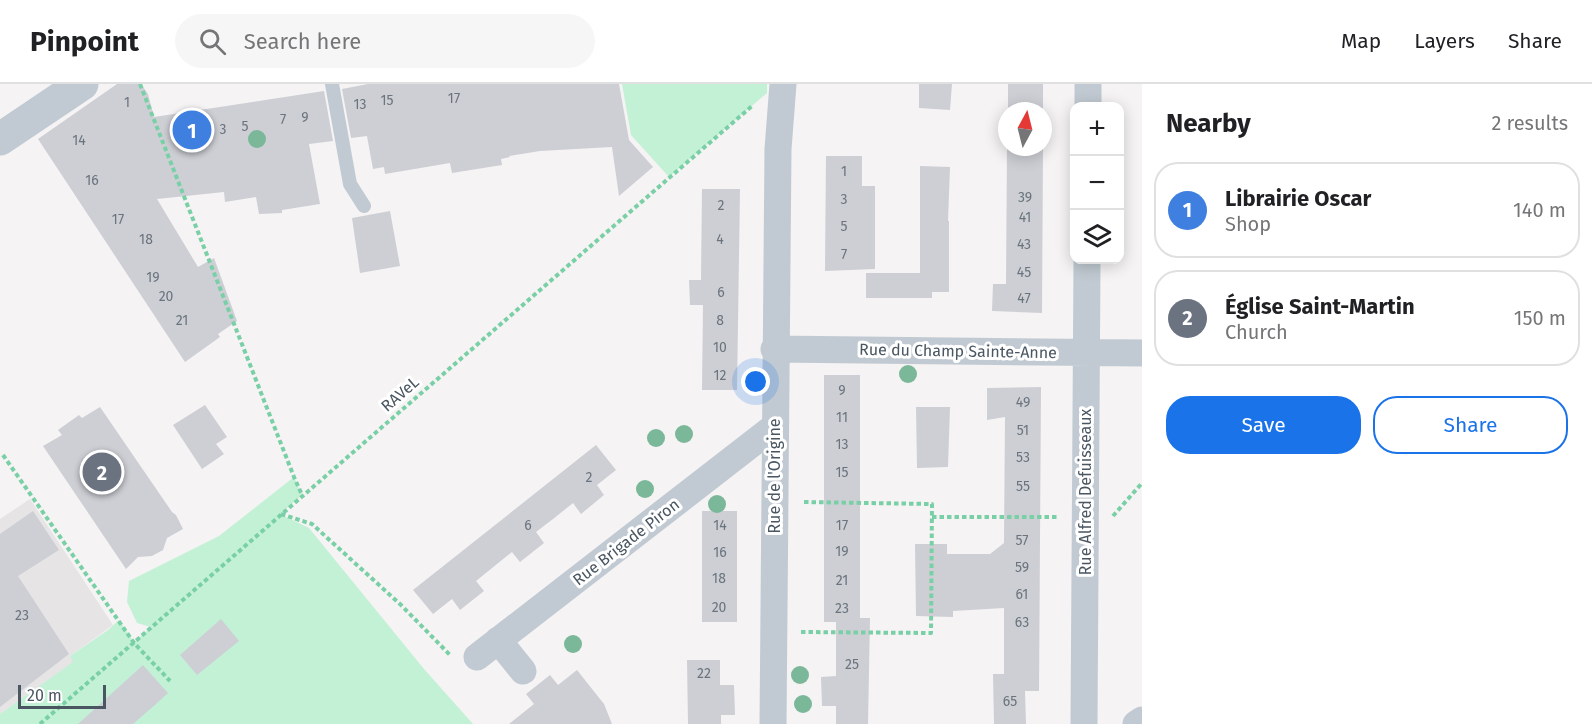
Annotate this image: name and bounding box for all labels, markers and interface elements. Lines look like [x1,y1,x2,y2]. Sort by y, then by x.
search box [175,14,595,68]
text: Pinpoint [30,25,139,58]
icon: search [196,25,229,58]
text: Search here [244,28,361,55]
text: Map [1341,28,1381,54]
text: Layers [1414,28,1475,54]
text: Share [1508,28,1562,54]
house number: 17 [448,90,460,107]
house number: 15 [380,92,394,109]
house number: 1 [124,94,130,111]
house number: 13 [353,96,367,113]
north arrow [998,102,1052,156]
map controls [1070,102,1124,264]
button: + [1070,102,1124,156]
pin: 1 [172,108,212,152]
text: Nearby [1166,108,1251,139]
house number: 9 [301,109,309,126]
house number: 7 [280,111,286,128]
text: 2 results [1491,111,1568,135]
house number: 5 [241,118,249,135]
house number: 3 [220,121,227,138]
house number: 14 [72,132,86,149]
button: − [1070,156,1124,210]
house number: 1 [841,163,847,180]
house number: 16 [85,172,99,189]
text: Librairie Oscar [1225,185,1371,212]
house number: 39 [1018,189,1032,206]
house number: 3 [841,191,848,208]
house number: 2 [718,197,725,214]
text: 1 [1183,198,1192,222]
text: 140 m [1513,198,1566,222]
house number: 41 [1019,209,1031,226]
button: layers [1070,210,1124,264]
house number: 17 [112,211,124,228]
text: Shop [1225,212,1271,236]
house number: 5 [840,218,848,235]
house number: 18 [139,231,153,248]
house number: 4 [716,231,724,248]
house number: 43 [1017,236,1031,253]
house number: 7 [841,246,847,263]
house number: 45 [1017,264,1031,281]
house number: 19 [146,269,160,286]
house number: 6 [717,284,725,301]
house number: 20 [159,288,174,305]
house number: 47 [1017,290,1031,307]
text: Église Saint-Martin [1225,293,1415,320]
text: 2 [1182,306,1193,330]
text: 150 m [1514,306,1566,330]
house number: 21 [176,312,188,329]
house number: 8 [716,312,724,329]
text: Church [1225,320,1288,344]
house number: 10 [713,339,727,356]
street label: Rue du Champ Sainte-Anne [859,340,1057,362]
house number: 12 [714,367,727,384]
your location [741,367,770,396]
street label: RAVeL [377,372,423,416]
house number: 9 [838,382,846,399]
house number: 49 [1016,394,1030,411]
button: Save [1166,396,1361,454]
button: Share [1373,396,1568,454]
street label: Rue Alfred Defuisseaux [1076,408,1095,575]
house number: 11 [836,409,848,426]
street label: Rue de l'Origine [765,418,784,534]
house number: 51 [1017,422,1029,439]
house number: 13 [835,436,849,453]
house number: 53 [1016,449,1030,466]
pin: 2 [82,450,122,494]
house number: 15 [835,464,849,481]
house number: 2 [586,469,593,486]
house number: 55 [1016,478,1030,495]
street label: Rue Brigade Piron [569,495,683,589]
house number: 6 [524,517,532,534]
house number: 14 [713,517,727,534]
house number: 17 [836,517,848,534]
house number: 57 [1016,532,1028,549]
house number: 19 [835,543,849,560]
house number: 16 [713,544,727,561]
house number: 59 [1015,559,1029,576]
house number: 18 [712,570,726,587]
house number: 21 [836,572,848,589]
house number: 61 [1016,586,1028,603]
house number: 20 [712,599,727,616]
house number: 23 [835,600,849,617]
house number: 23 [15,607,29,624]
house number: 63 [1015,614,1029,631]
house number: 25 [845,656,859,673]
house number: 22 [697,665,711,682]
scale bar [18,682,106,710]
text: 20 m [27,686,62,705]
house number: 65 [1003,693,1017,710]

